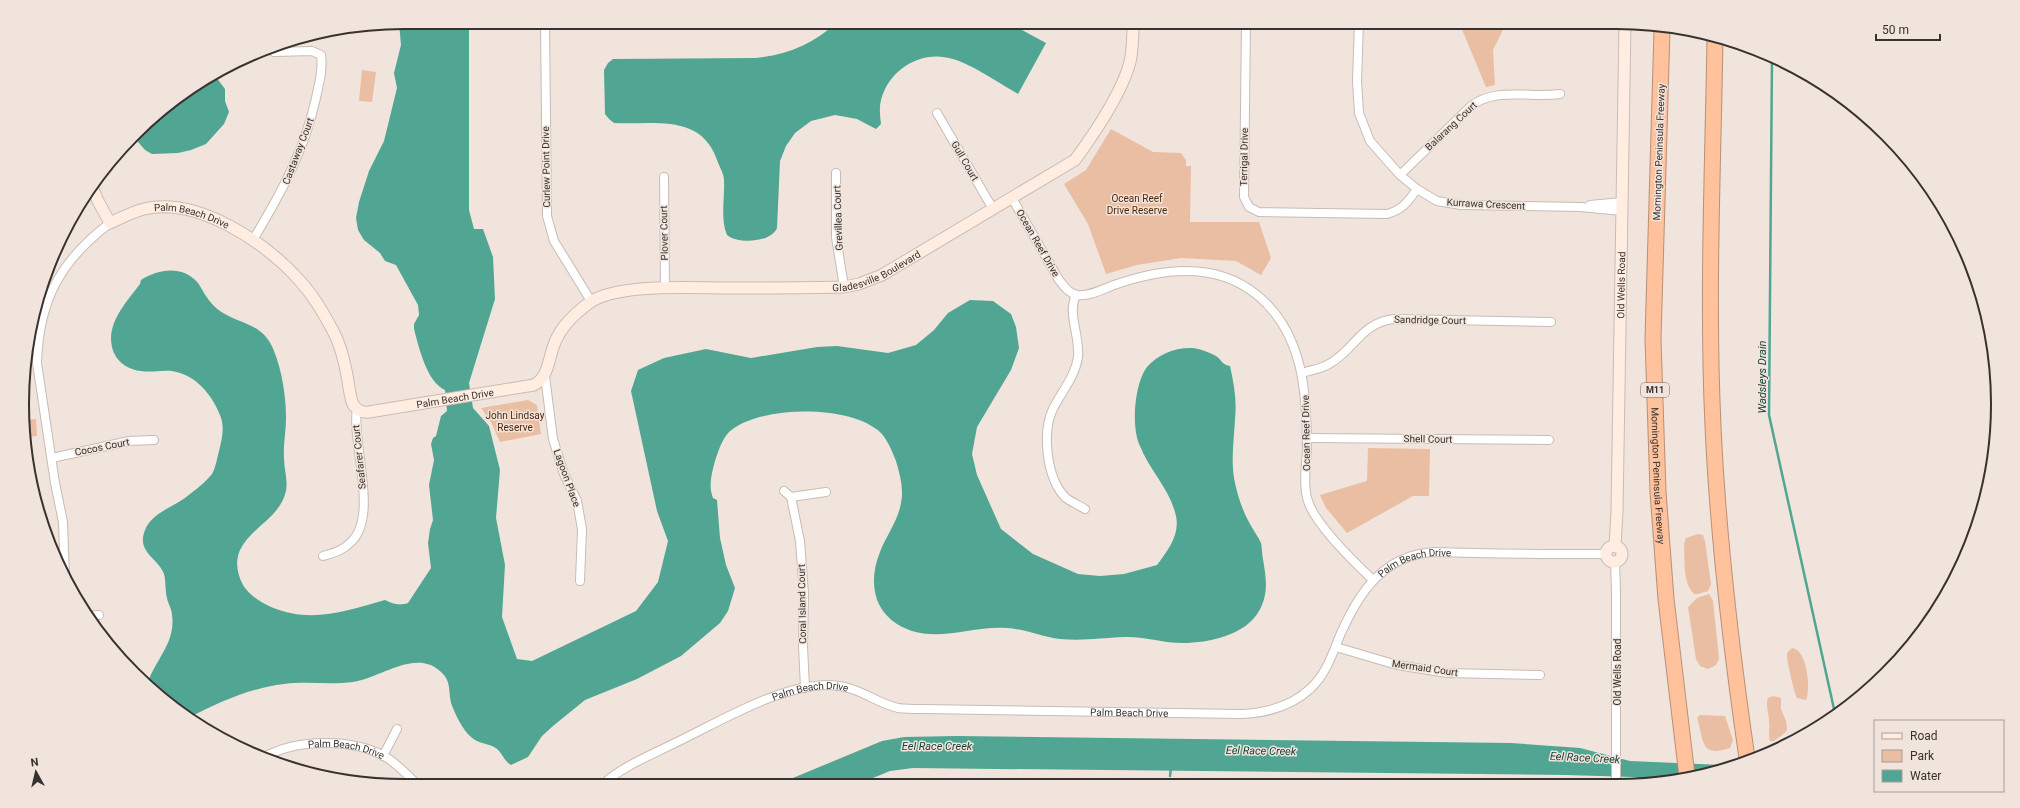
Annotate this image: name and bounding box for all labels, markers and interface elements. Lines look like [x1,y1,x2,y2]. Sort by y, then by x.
scale bar [1876,16,1940,42]
text: 50 m [1882,23,1909,37]
street label: Mornington Peninsula Freeway [1651,83,1667,221]
street label: Balarang Court [1423,99,1479,153]
street label: Castaway Court [280,116,316,186]
street label: Curlew Point Drive [540,126,552,208]
street label: Terrigal Drive [1238,128,1250,186]
street label: Gull Court [949,139,981,183]
street label: Grevillea Court [831,185,845,251]
park label: Ocean Reef Drive Reserve [1107,193,1167,216]
street label: Kurrawa Crescent [1446,196,1526,212]
street label: Palm Beach Drive [153,201,231,230]
street label: Plover Court [658,205,670,261]
street label: Ocean Reef Drive [1014,207,1062,279]
street label: Gladesville Boulevard [832,248,922,293]
street label: Old Wells Road [1615,252,1627,319]
street label: Sandridge Court [1394,314,1466,326]
water label: Wadsleys Drain [1756,341,1769,413]
road number: M11 [1641,383,1669,397]
street label: Palm Beach Drive [416,386,494,410]
street label: Ocean Reef Drive [1300,395,1312,471]
street label: Mornington Peninsula Freeway [1650,407,1667,545]
park label: John Lindsay Reserve [486,410,545,433]
street label: Seafarer Court [350,424,368,490]
street label: Shell Court [1404,433,1452,445]
street label: Cocos Court [74,436,130,458]
street label: Lagoon Place [551,448,583,508]
street label: Palm Beach Drive [1375,546,1451,579]
street label: Coral Island Court [796,564,808,644]
street label: Old Wells Road [1612,639,1623,705]
street label: Mermaid Court [1391,658,1459,678]
street label: Palm Beach Drive [770,679,850,702]
street label: Palm Beach Drive [1090,706,1168,718]
legend [1874,720,2004,792]
text: Road [1910,729,1938,743]
street label: Palm Beach Drive [307,737,386,761]
water label: Eel Race Creek [902,740,973,753]
water label: Eel Race Creek [1226,744,1297,758]
text: Park [1910,749,1935,763]
water label: Eel Race Creek [1549,750,1621,766]
north arrow [16,752,56,792]
text: N [30,756,40,770]
text: Water [1910,769,1941,783]

